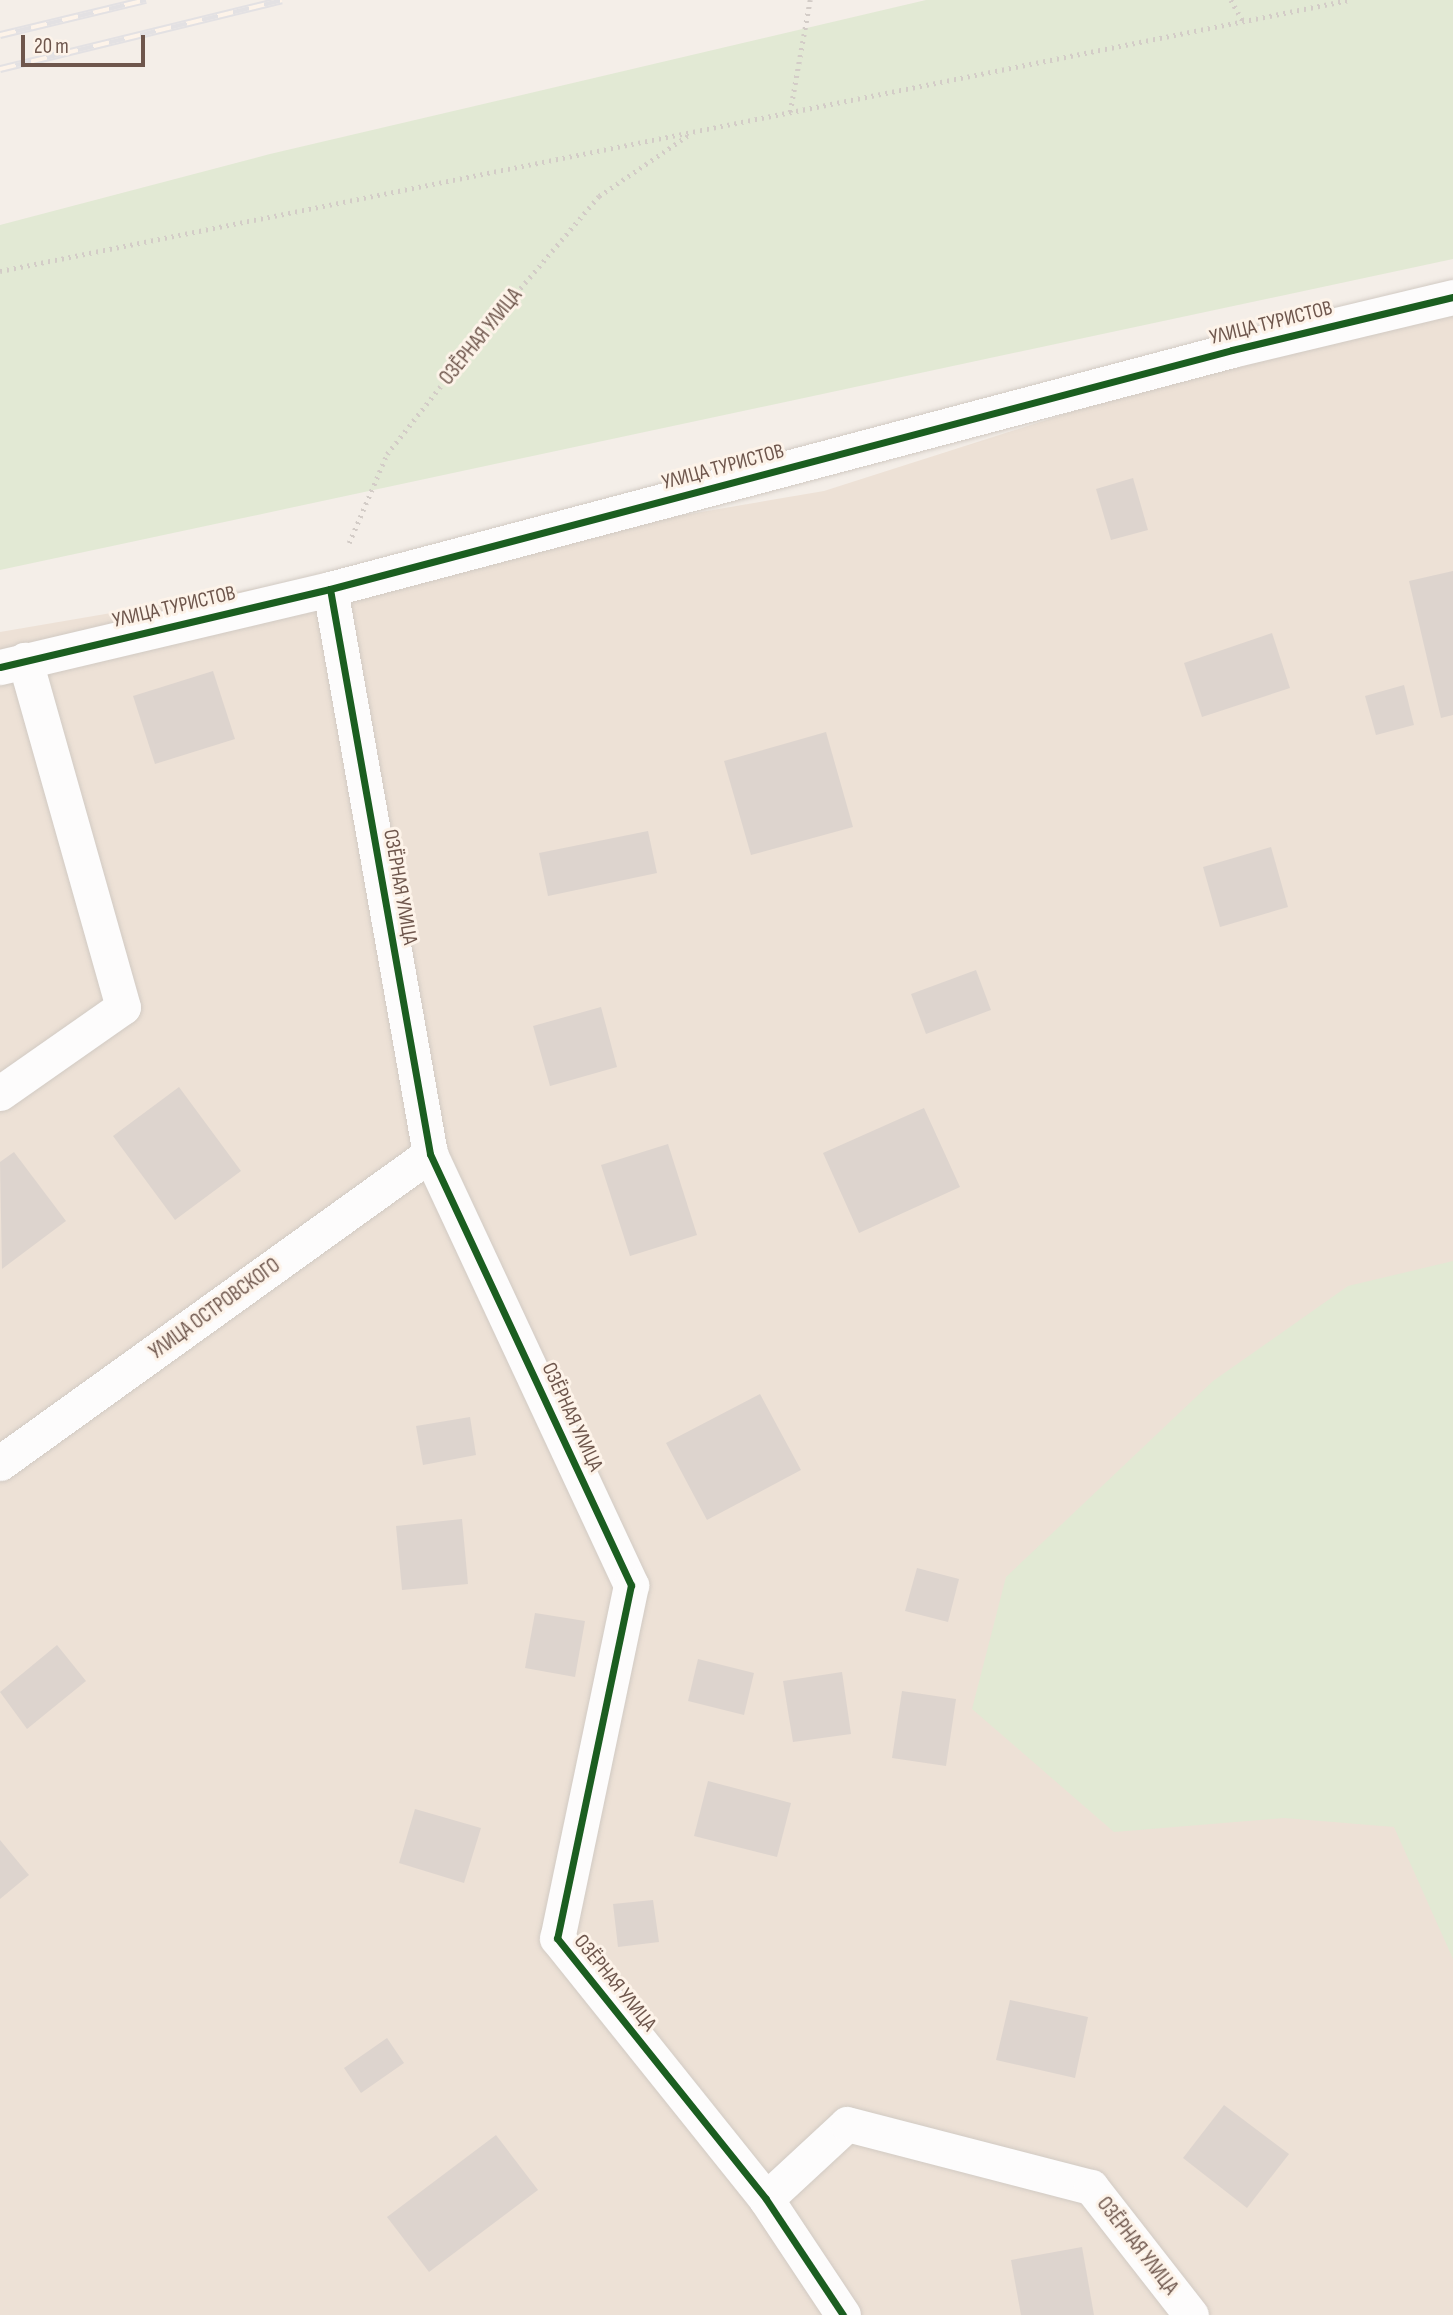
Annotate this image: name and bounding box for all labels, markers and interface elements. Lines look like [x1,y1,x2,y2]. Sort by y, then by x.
scale bar [24,21,149,65]
text: 20 m [34,34,69,59]
street label: ОЗЁРНАЯ УЛИЦА [434,284,528,390]
street label: УЛИЦА ТУРИСТОВ [1207,296,1335,350]
street label: УЛИЦА ТУРИСТОВ [659,439,787,495]
street label: УЛИЦА ТУРИСТОВ [110,581,238,633]
street label: ОЗЁРНАЯ УЛИЦА [377,827,423,947]
street label: УЛИЦА ОСТРОВСКОГО [145,1253,285,1365]
street label: ОЗЁРНАЯ УЛИЦА [536,1359,608,1475]
street label: ОЗЁРНАЯ УЛИЦА [568,1930,662,2036]
street label: ОЗЁРНАЯ УЛИЦА [1091,2192,1183,2300]

